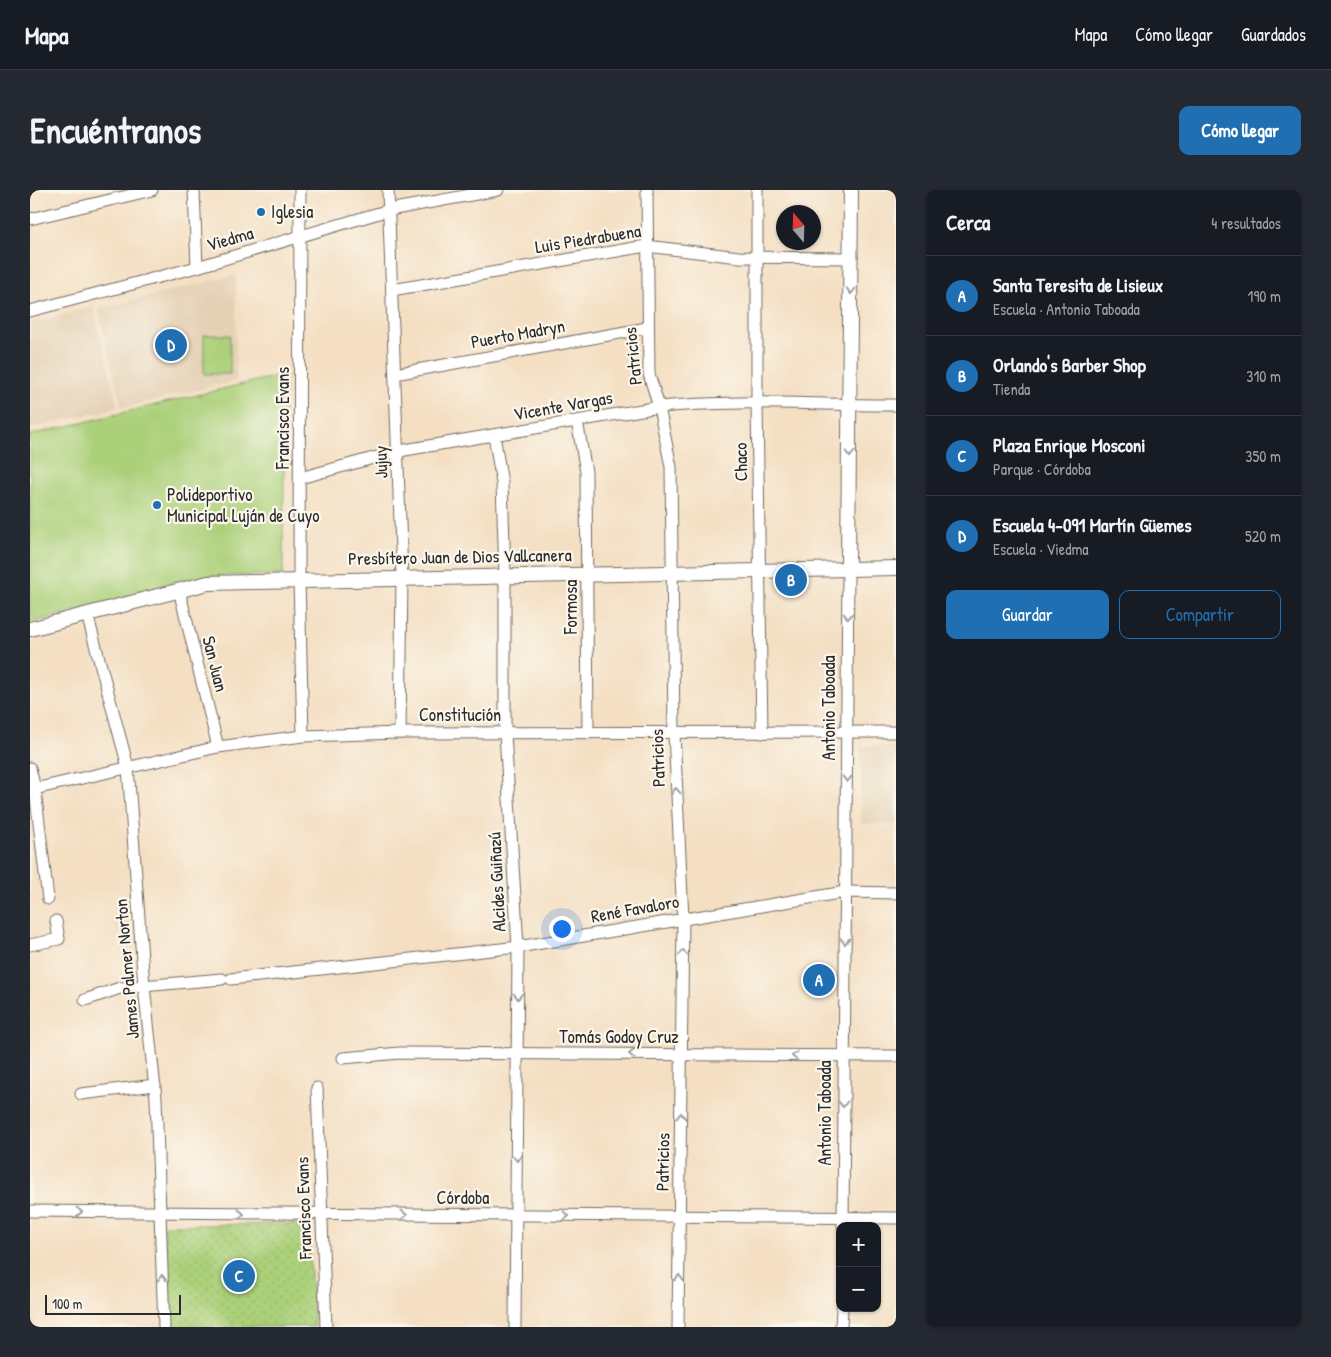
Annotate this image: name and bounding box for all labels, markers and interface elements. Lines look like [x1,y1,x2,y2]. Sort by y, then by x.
text: Mapa [25,19,68,51]
text: Mapa [1075,22,1107,47]
text: Cómo llegar [1135,22,1213,47]
text: Guardados [1241,22,1306,47]
button: Cómo llegar [1179,106,1301,155]
text: Encuéntranos [30,107,201,154]
place label: Iglesia [271,199,313,224]
north arrow [776,205,821,250]
marker: Iglesia [255,206,267,218]
text: Cerca [946,208,990,237]
text: 4 resultados [1211,212,1281,234]
street label: Luis Piedrabuena [533,218,643,259]
street label: Viedma [204,220,256,257]
text: Santa Teresita de Lisieux [993,272,1163,298]
text: A [958,285,966,307]
text: 190 m [1248,285,1281,307]
one-way arrow [846,288,856,295]
text: Escuela · Antonio Taboada [993,298,1140,320]
street label: Puerto Madryn [469,313,567,354]
pin: D [155,326,187,364]
street label: Patricios [617,326,648,386]
text: Orlando's Barber Shop [993,352,1146,378]
text: B [958,365,966,387]
text: 310 m [1246,365,1281,387]
street label: Francisco Evans [270,367,295,470]
text: Tienda [993,378,1030,400]
street label: Vicente Vargas [511,385,614,427]
text: Plaza Enrique Mosconi [993,432,1146,458]
street label: Chaco [728,442,753,482]
street label: Jujuy [367,445,394,479]
text: C [958,445,966,467]
text: 350 m [1245,445,1281,467]
one-way arrow [844,450,855,458]
text: Parque · Córdoba [993,458,1091,480]
place label: Polideportivo Municipal Luján de Cuyo [167,482,320,528]
marker: Polideportivo Municipal Luján de Cuyo [151,499,163,511]
text: Escuela 4-091 Martín Güemes [993,512,1192,538]
text: D [958,525,966,547]
text: 520 m [1245,525,1281,547]
text: Escuela · Viedma [993,538,1089,560]
street label: Presbítero Juan de Dios Vallcanera [348,542,572,571]
pin: B [775,561,807,599]
street label: Formosa [558,580,583,635]
button: Guardar [946,590,1109,639]
button: Compartir [1119,590,1281,639]
one-way arrow [843,612,853,620]
street label: San Juan [197,633,234,694]
street label: Antonio Taboada [816,655,841,761]
street label: Constitución [419,702,501,727]
street label: Patricios [644,729,671,787]
one-way arrow [842,775,852,783]
one-way arrow [671,787,682,795]
street label: Alcides Guiñazú [481,832,512,933]
street label: René Favaloro [589,888,681,929]
street label: James Palmer Norton [108,898,145,1040]
your location [549,916,575,942]
one-way arrow [840,938,850,945]
one-way arrow [678,949,688,957]
pin: A [803,961,835,999]
one-way arrow [513,992,524,1000]
street label: Tomás Godoy Cruz [559,1024,679,1049]
one-way arrow [628,1049,636,1059]
one-way arrow [791,1051,798,1061]
street label: Antonio Taboada [812,1060,837,1166]
one-way arrow [838,1100,848,1108]
one-way arrow [676,1112,686,1120]
street label: Patricios [649,1133,676,1191]
one-way arrow [512,1154,523,1162]
street label: Francisco Evans [289,1156,318,1261]
street label: Córdoba [437,1185,489,1210]
one-way arrow [75,1207,83,1217]
one-way arrow [238,1209,245,1219]
one-way arrow [400,1210,408,1220]
one-way arrow [562,1211,570,1221]
map controls [836,1222,881,1312]
button: + [836,1222,881,1267]
pin: C [223,1257,255,1295]
button: − [836,1267,881,1312]
one-way arrow [157,1274,167,1282]
one-way arrow [674,1274,684,1282]
scale bar [45,1292,181,1315]
text: 100 m [52,1294,82,1313]

